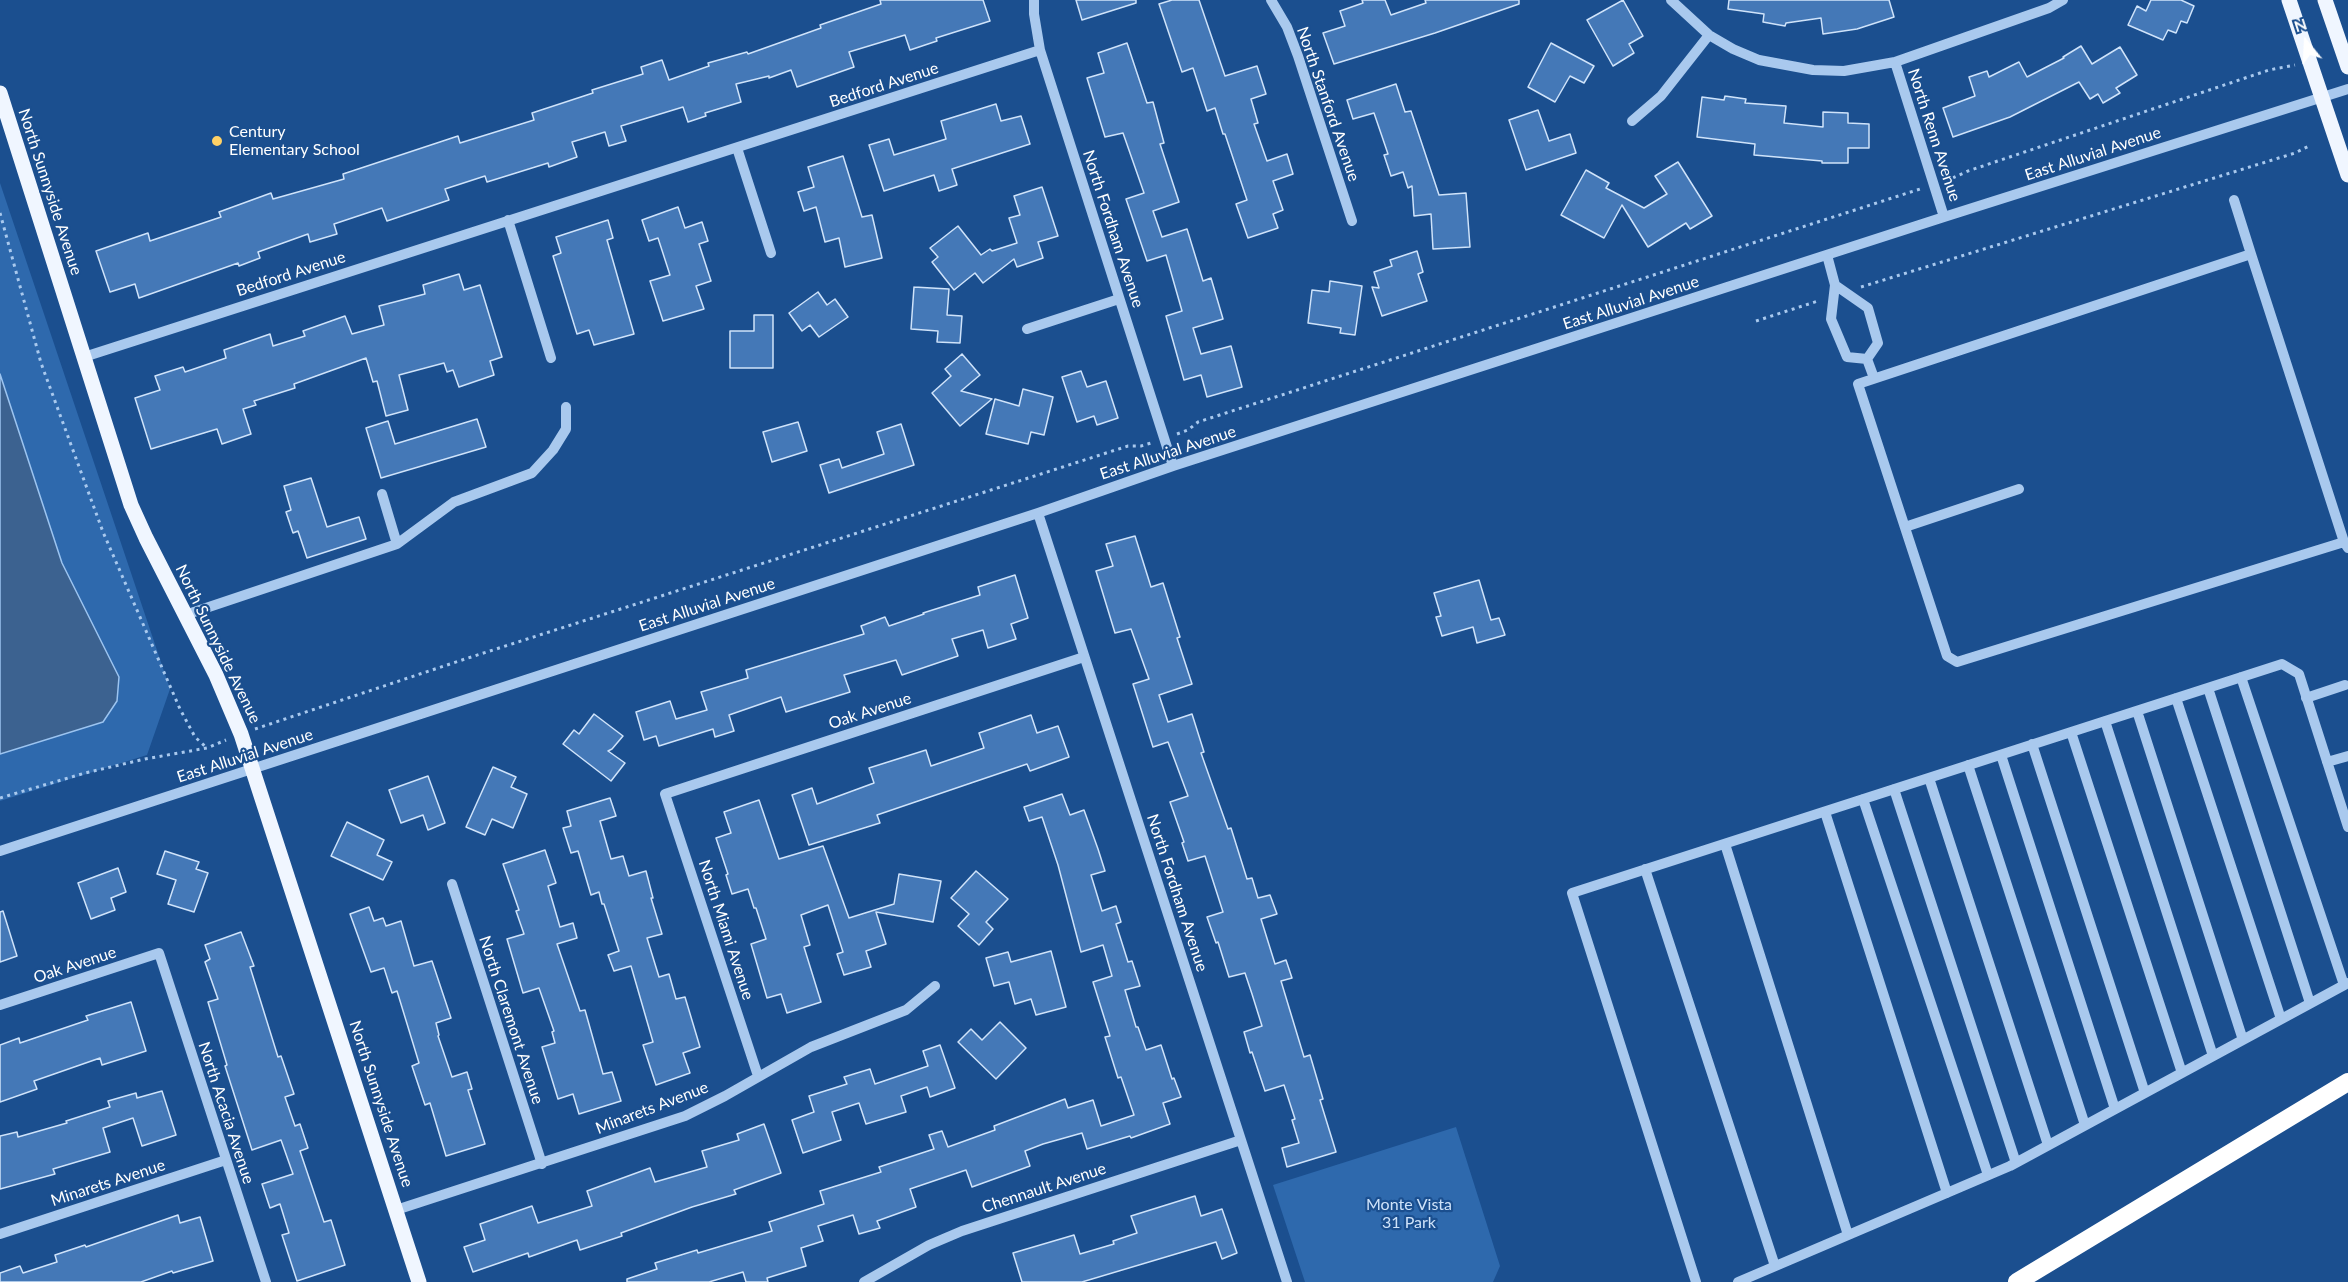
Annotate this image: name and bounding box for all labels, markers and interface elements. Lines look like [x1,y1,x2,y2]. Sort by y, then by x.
north arrow [2276,12,2336,72]
text: N [2291,13,2309,35]
street label: North Stanford Avenue [1292,24,1364,184]
street label: Bedford Avenue [827,58,941,112]
street label: North Renn Avenue [1903,66,1965,204]
street label: North Sunnyside Avenue [14,106,86,278]
place label: Century Elementary School [229,122,360,160]
street label: East Alluvial Avenue [2023,123,2163,185]
marker: Century Elementary School [210,134,224,148]
street label: North Fordham Avenue [1078,148,1148,310]
street label: Bedford Avenue [234,247,348,301]
street label: East Alluvial Avenue [1561,272,1701,334]
street label: East Alluvial Avenue [1098,422,1238,484]
street label: North Sunnyside Avenue [171,562,265,726]
street label: East Alluvial Avenue [637,574,777,636]
street label: Oak Avenue [826,689,914,733]
street label: East Alluvial Avenue [175,725,315,787]
street label: North Fordham Avenue [1142,812,1212,974]
street label: North Miami Avenue [694,858,758,1002]
street label: North Claremont Avenue [475,933,547,1107]
street label: Oak Avenue [31,943,119,987]
street label: North Sunnyside Avenue [345,1018,417,1190]
street label: North Acacia Avenue [194,1039,258,1187]
street label: Minarets Avenue [593,1078,711,1138]
street label: Minarets Avenue [48,1155,168,1211]
street label: Chennault Avenue [980,1159,1108,1217]
park label: Monte Vista 31 Park [1366,1195,1452,1233]

